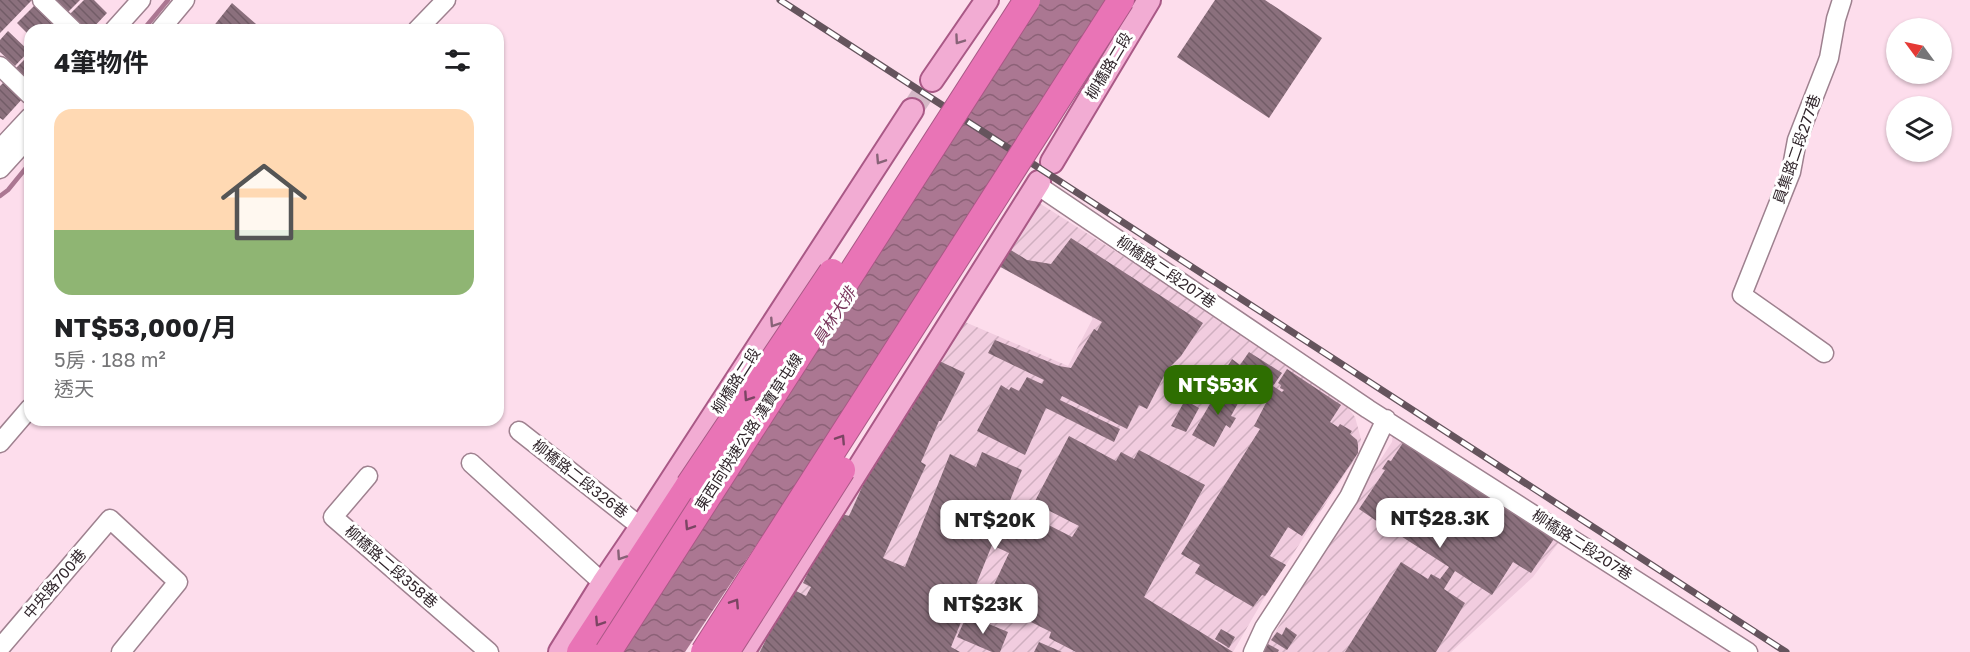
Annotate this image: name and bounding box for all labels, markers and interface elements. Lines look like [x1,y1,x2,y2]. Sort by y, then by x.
north arrow [1886,18,1952,84]
map controls [1886,18,1952,162]
street label: 柳橋路二段 [1081,29,1135,102]
one-way arrow [956,33,967,44]
icon: filters [441,44,474,77]
text: 4筆物件 [54,47,148,78]
street label: 員集路二段277巷 [1769,92,1823,206]
button: layers [1886,96,1952,162]
icon: home [210,148,318,256]
one-way arrow [876,153,887,164]
street label: 柳橋路二段207巷 [1113,231,1220,311]
water label: 員林大排 [808,282,861,348]
text: NT$53,000/月 [54,312,237,343]
one-way arrow [769,317,781,327]
street label: 柳橋路二段 [707,344,763,417]
text: 5房 · 188 m² [54,347,166,371]
street label: 東西向快速公路 漢寶草屯線 [691,349,806,513]
pin: NT$53K [1169,365,1267,416]
text: NT$53K [1178,372,1258,396]
text: 透天 [54,376,94,400]
one-way arrow [744,390,755,401]
one-way arrow [833,434,844,445]
street label: 柳橋路二段326巷 [529,435,632,521]
pin: NT$28.3K [1378,498,1502,549]
pin: NT$20K [946,500,1044,551]
text: NT$28.3K [1390,505,1490,529]
street label: 柳橋路二段207巷 [1529,505,1636,583]
text: NT$20K [954,507,1036,531]
one-way arrow [684,520,696,530]
street label: 柳橋路二段358巷 [342,521,442,611]
street label: 中央路700巷 [19,545,89,622]
one-way arrow [617,550,628,561]
pin: NT$23K [934,584,1032,635]
text: NT$23K [943,591,1023,615]
one-way arrow [728,599,740,609]
one-way arrow [595,616,607,626]

